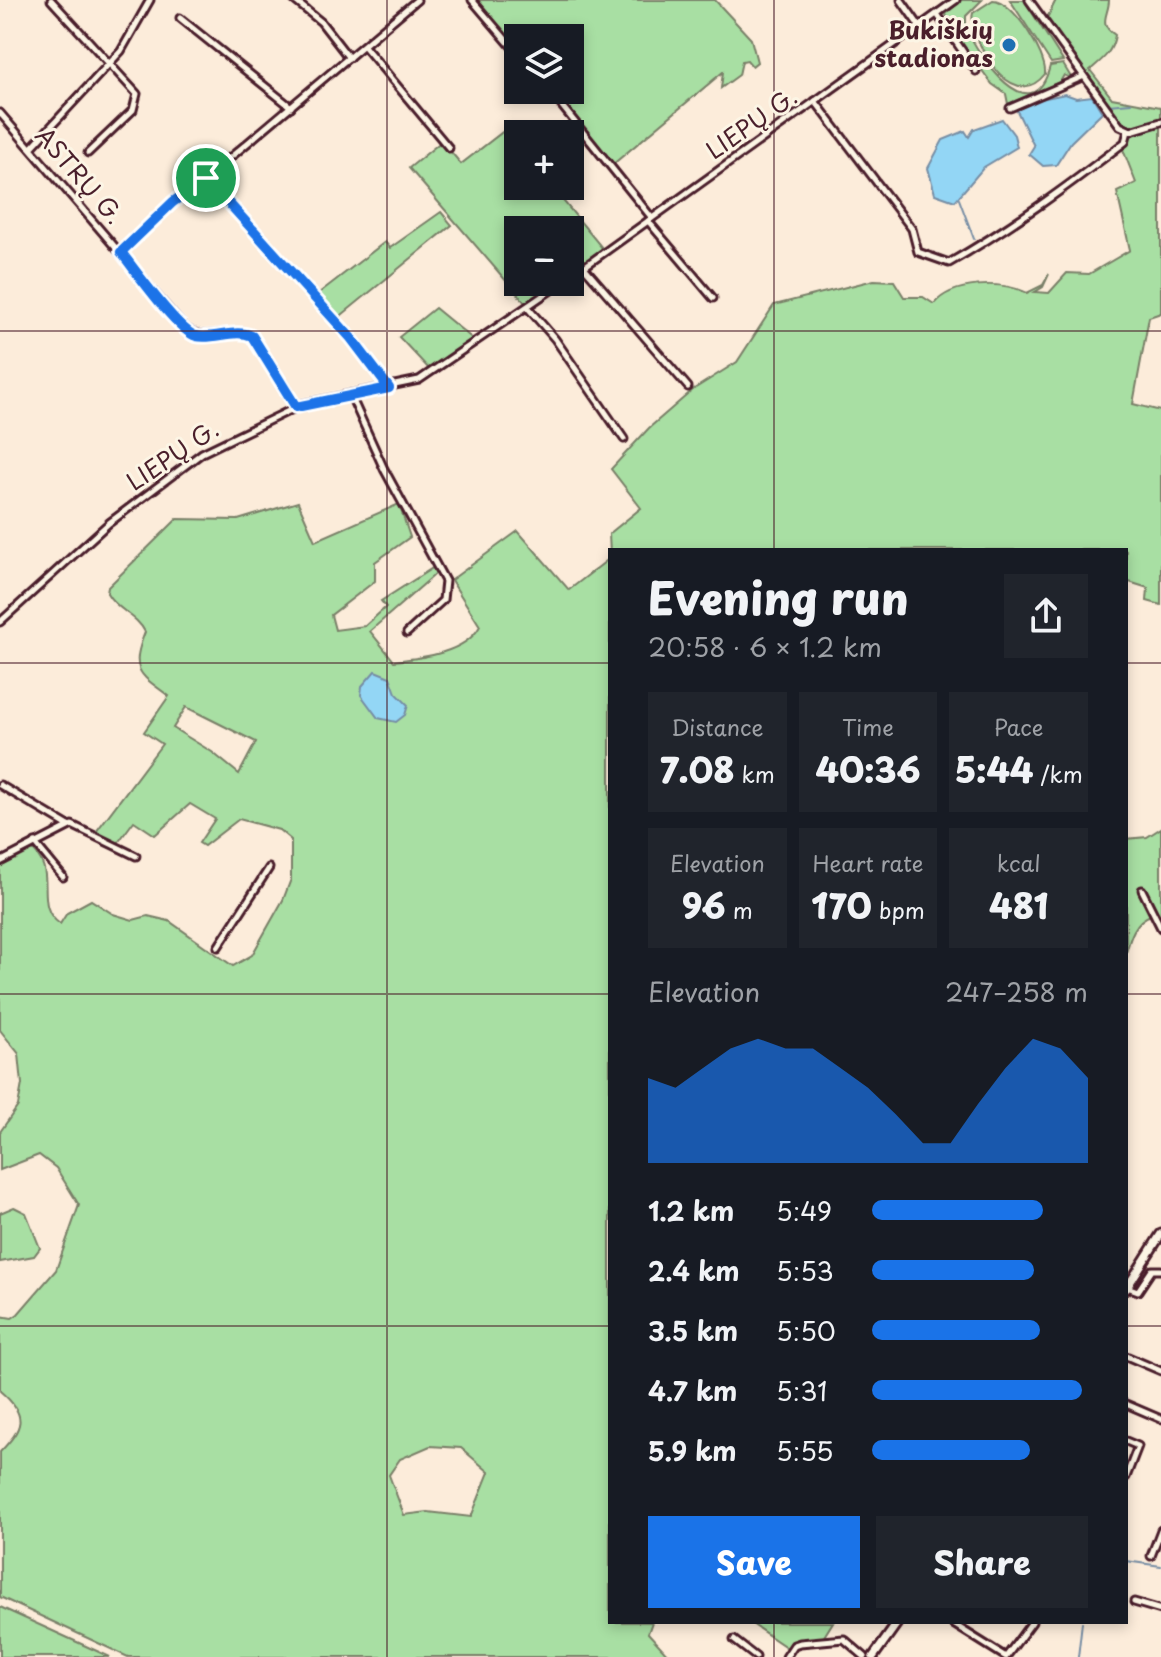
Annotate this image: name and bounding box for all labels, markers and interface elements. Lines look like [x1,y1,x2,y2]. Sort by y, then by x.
place label: Bukiškių stadionas [875,11,993,75]
map controls [504,24,584,296]
button: layers [504,24,584,104]
marker: Bukiškių stadionas [1000,36,1018,54]
street label: LIEPŲ G. [698,78,804,167]
street label: ASTRŲ G. [28,118,133,231]
button: + [504,120,584,200]
pin [172,144,240,212]
icon: arrive [184,156,228,200]
button: − [504,216,584,296]
street label: LIEPŲ G. [119,410,225,498]
text: Evening run [648,564,909,630]
button: share [1004,574,1088,658]
text: 20:58 · 6 × 1.2 km [648,627,882,666]
text: Distance [671,710,763,743]
text: Time [842,710,894,743]
text: Pace [994,710,1043,743]
text: 7.08 [660,743,734,795]
text: 40:36 [816,743,920,795]
text: 5:44 [955,743,1033,795]
text: km [734,757,775,790]
text: /km [1033,757,1083,790]
text: Elevation [670,846,765,879]
text: Heart rate [812,846,924,879]
text: kcal [997,846,1041,879]
text: 96 [682,879,726,931]
text: 170 [811,879,872,931]
text: 481 [989,879,1048,931]
text: m [726,893,753,926]
text: bpm [872,893,925,926]
text: Elevation [648,972,760,1011]
text: 247–258 m [945,972,1088,1011]
text: 1.2 km [648,1191,734,1230]
text: 5:49 [776,1191,832,1230]
text: 2.4 km [648,1251,740,1290]
text: 5:53 [776,1251,834,1290]
text: 3.5 km [648,1311,738,1350]
text: 5:50 [776,1311,836,1350]
text: 4.7 km [648,1371,737,1410]
text: 5:31 [776,1371,827,1410]
text: 5.9 km [648,1431,737,1470]
text: 5:55 [776,1431,834,1470]
button: Save [648,1516,860,1608]
button: Share [876,1516,1088,1608]

